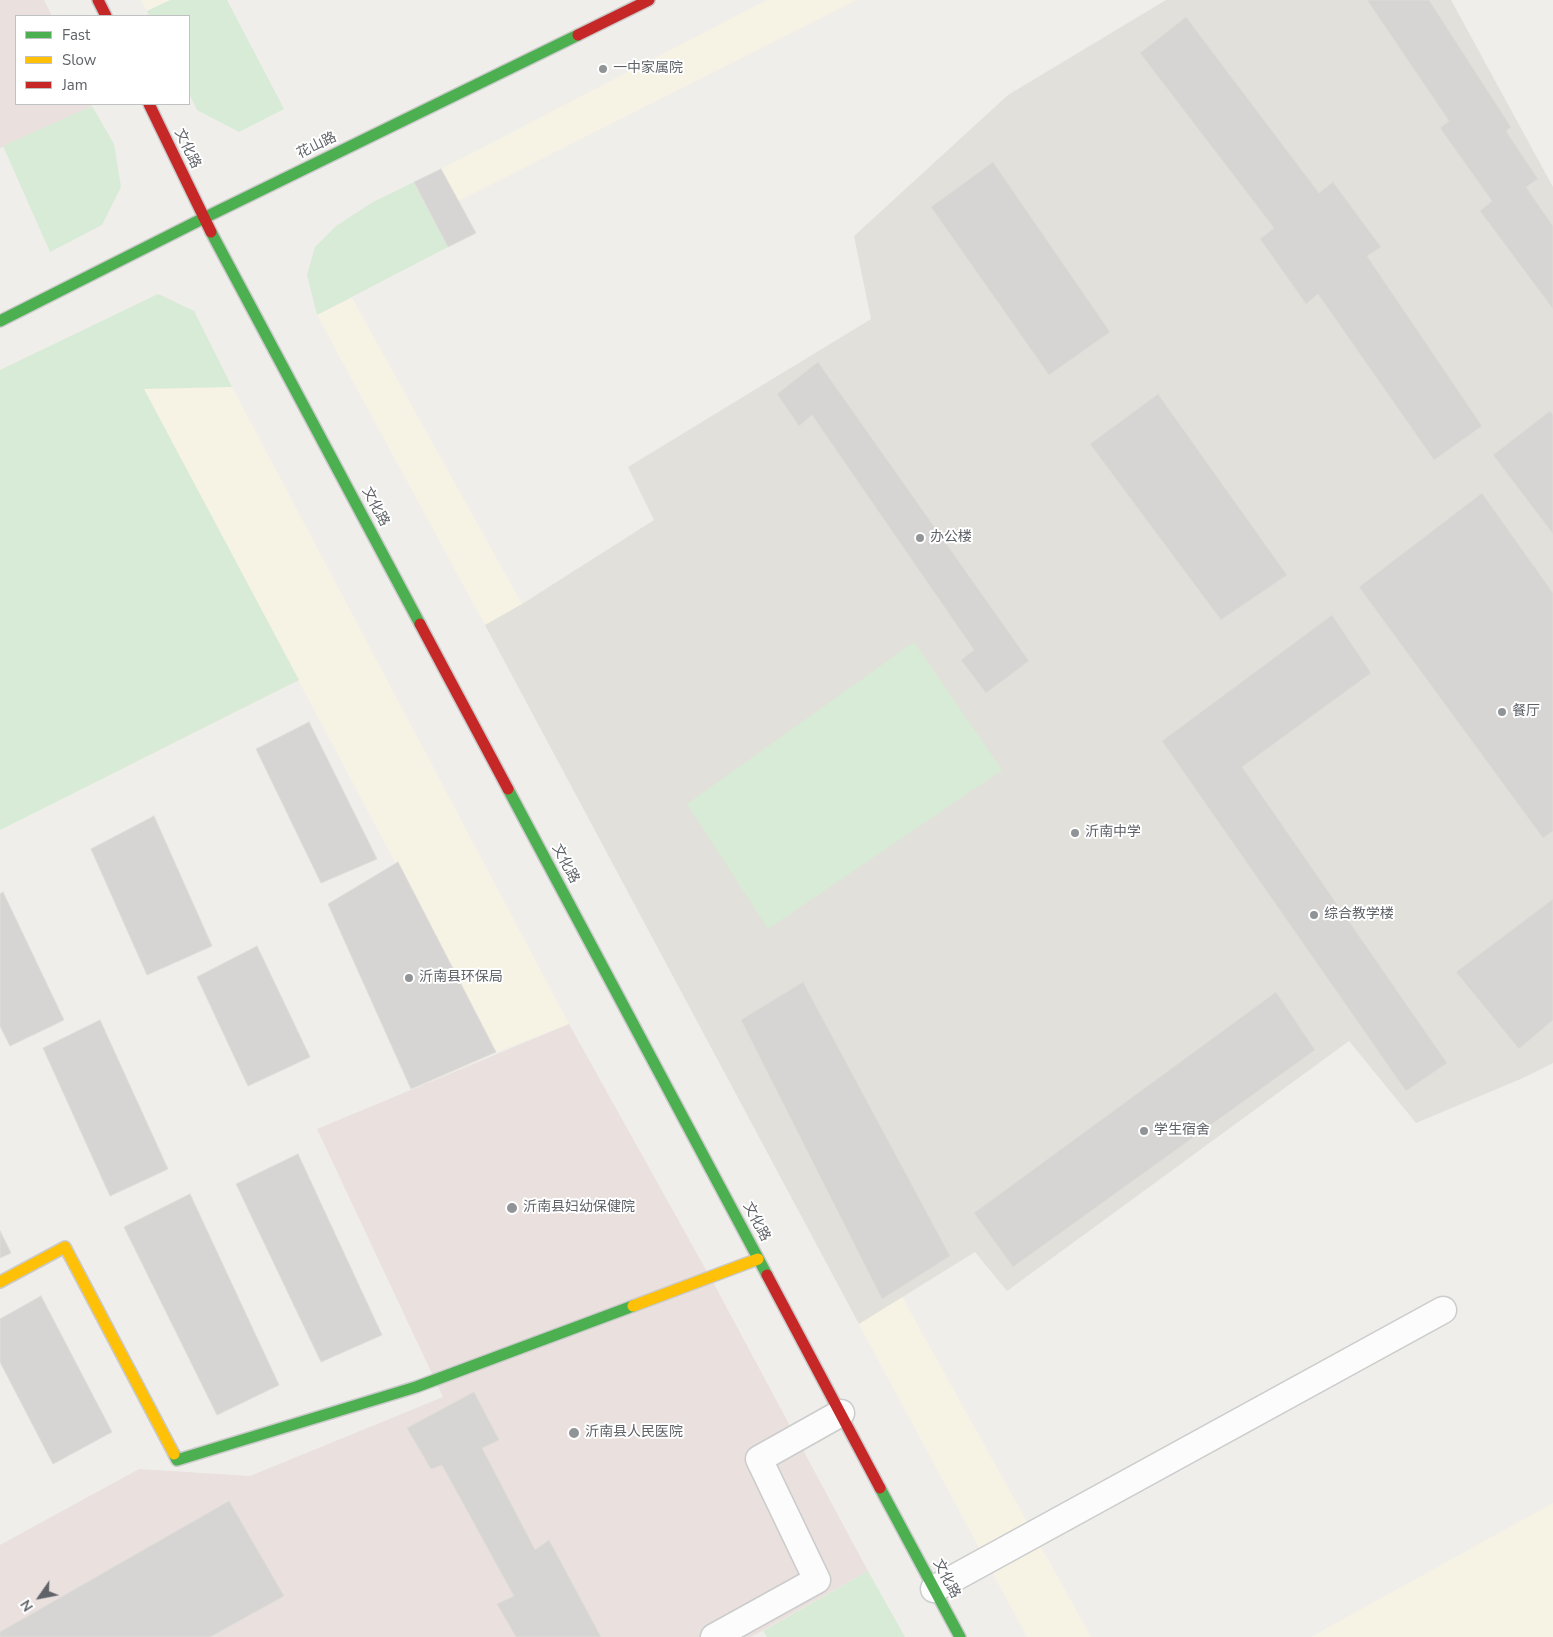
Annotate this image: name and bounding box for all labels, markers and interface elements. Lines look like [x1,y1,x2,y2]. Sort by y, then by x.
legend [15,15,190,105]
text: Fast [62,25,90,45]
text: Slow [62,50,96,70]
place label: 一中家属院 [613,61,683,77]
marker: 一中家属院 [597,63,609,75]
text: Jam [62,75,88,95]
street label: 文化路 [170,126,204,172]
street label: 花山路 [294,129,340,163]
street label: 文化路 [358,485,392,529]
place label: 办公楼 [930,530,972,546]
marker: 办公楼 [914,532,926,544]
place label: 餐厅 [1512,704,1540,720]
marker: 餐厅 [1496,706,1508,718]
place label: 沂南中学 [1085,825,1141,841]
marker: 沂南中学 [1069,827,1081,839]
street label: 文化路 [548,842,582,886]
place label: 综合教学楼 [1324,907,1394,923]
marker: 综合教学楼 [1308,909,1320,921]
place label: 沂南县环保局 [419,970,503,986]
marker: 沂南县环保局 [403,972,415,984]
place label: 学生宿舍 [1154,1123,1210,1139]
marker: 学生宿舍 [1138,1125,1150,1137]
place label: 沂南县妇幼保健院 [523,1200,635,1216]
street label: 文化路 [739,1200,773,1244]
marker: 沂南县妇幼保健院 [505,1201,519,1215]
place label: 沂南县人民医院 [585,1425,683,1441]
marker: 沂南县人民医院 [567,1426,581,1440]
street label: 文化路 [929,1557,963,1601]
north arrow [15,1572,65,1622]
text: N [16,1596,38,1615]

